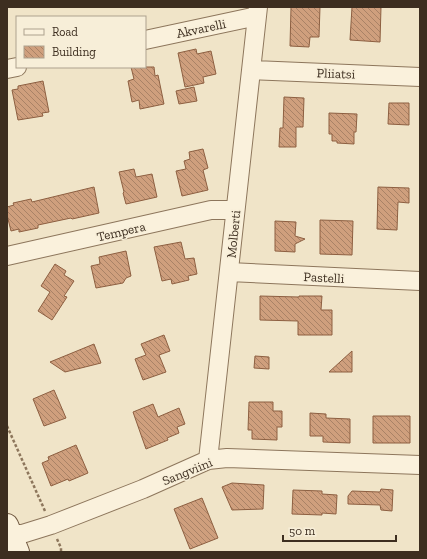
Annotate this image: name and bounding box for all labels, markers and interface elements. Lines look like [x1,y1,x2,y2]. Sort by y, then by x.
legend [16,16,146,68]
street label: Akvarelli [175,16,228,41]
text: Road [52,25,78,39]
text: Building [52,45,96,59]
street label: Pliiatsi [316,65,356,82]
street label: Molberti [224,209,244,259]
street label: Tempera [95,218,148,244]
street label: Pastelli [303,269,345,286]
street label: Sangviini [160,454,215,488]
scale bar [283,517,396,543]
text: 50 m [289,524,316,538]

